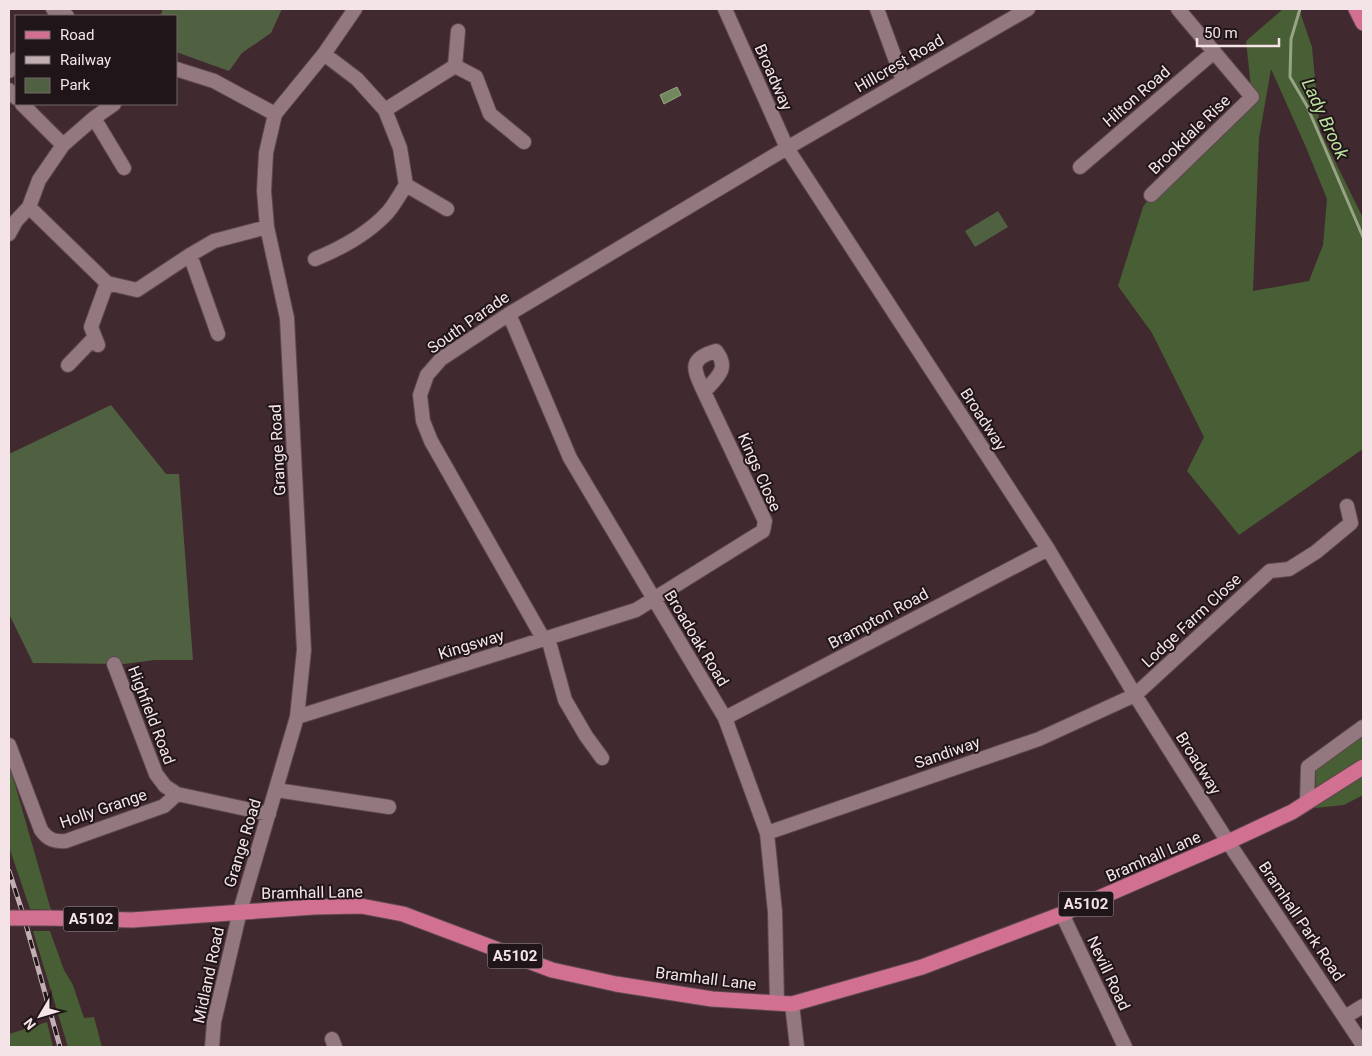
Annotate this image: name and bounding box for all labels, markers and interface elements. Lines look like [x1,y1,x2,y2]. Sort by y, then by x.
legend [15,15,178,105]
scale bar [1197,15,1280,47]
text: 50 m [1204,24,1238,42]
text: Road [60,26,94,44]
street label: Hillcrest Road [851,30,947,97]
street label: Broadway [751,41,797,114]
text: Railway [60,51,111,69]
street label: Hilton Road [1099,62,1174,131]
water label: Lady Brook [1298,75,1354,164]
text: Park [60,76,91,94]
street label: Brookdale Rise [1145,91,1234,178]
street label: South Parade [424,287,513,358]
street label: Broadway [956,385,1011,454]
street label: Grange Road [266,404,289,496]
street label: Kings Close [734,430,785,515]
street label: Lodge Farm Close [1138,569,1245,671]
street label: Brampton Road [825,584,931,653]
street label: Broadoak Road [660,587,733,690]
street label: Kingsway [436,625,507,664]
street label: Highfield Road [124,663,179,767]
street label: Broadway [1172,728,1225,798]
street label: Sandiway [912,732,983,773]
street label: Holly Grange [57,785,149,832]
street label: Grange Road [220,797,265,890]
street label: Bramhall Lane [1103,827,1204,886]
street label: Bramhall Park Road [1255,858,1349,985]
street label: Bramhall Lane [261,882,363,903]
road number: A5102 [1058,892,1114,916]
road number: A5102 [64,906,118,932]
street label: Midland Road [189,925,228,1025]
street label: Nevill Road [1083,933,1134,1013]
road number: A5102 [488,944,542,968]
street label: Bramhall Lane [654,963,758,994]
north arrow [15,991,65,1041]
text: N [20,1015,39,1033]

